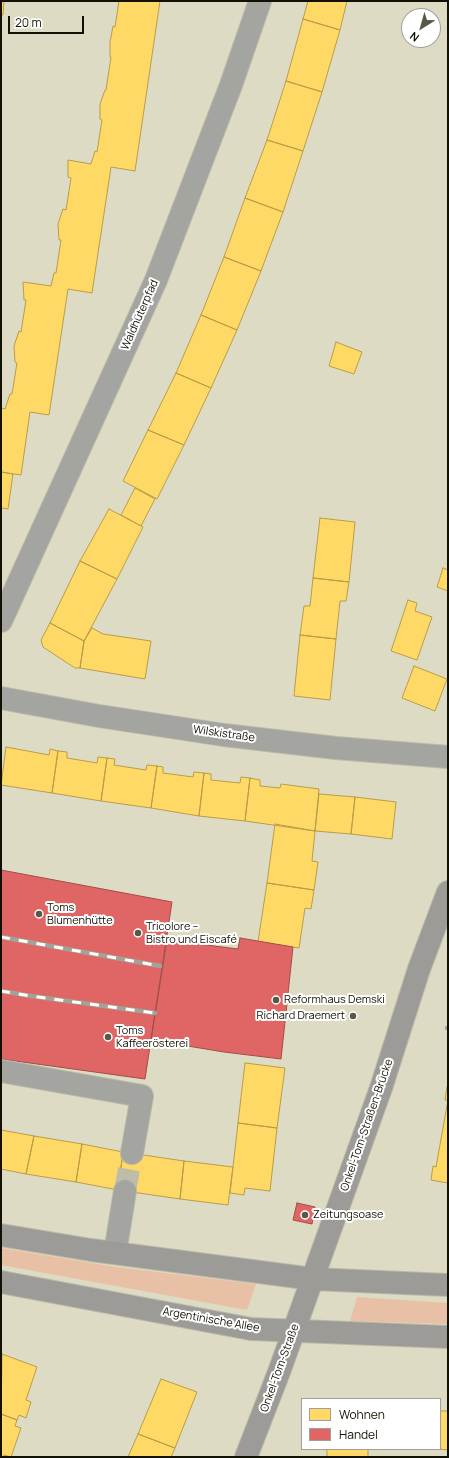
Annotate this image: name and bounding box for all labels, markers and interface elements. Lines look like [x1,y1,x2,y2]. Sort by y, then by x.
scale bar [10,8,86,34]
north arrow [401,8,441,48]
text: 20 m [15,14,42,31]
text: N [406,29,422,46]
street label: Waldhüterpfad [119,278,161,352]
street label: Wilskistraße [192,723,256,745]
place label: Toms Blumenhütte [47,901,113,927]
marker: Toms Blumenhütte [34,909,44,919]
place label: Tricolore – Bistro und Eiscafé [146,920,237,946]
marker: Tricolore – Bistro und Eiscafé [133,928,143,938]
place label: Reformhaus Demski [284,993,385,1007]
marker: Reformhaus Demski [271,995,281,1005]
place label: Richard Draemert [257,1009,345,1023]
marker: Richard Draemert [348,1011,358,1021]
place label: Toms Kaffeerösterei [116,1024,188,1050]
marker: Toms Kaffeerösterei [103,1032,113,1042]
street label: Onkel-Tom-Straßen-Brücke [338,1057,396,1193]
place label: Zeitungsoase [313,1208,383,1222]
marker: Zeitungsoase [300,1210,310,1220]
street label: Argentinische Allee [162,1305,260,1335]
street label: Onkel-Tom-Straße [258,1322,302,1414]
legend [301,1398,441,1450]
text: Wohnen [339,1406,385,1423]
text: Handel [339,1426,378,1443]

